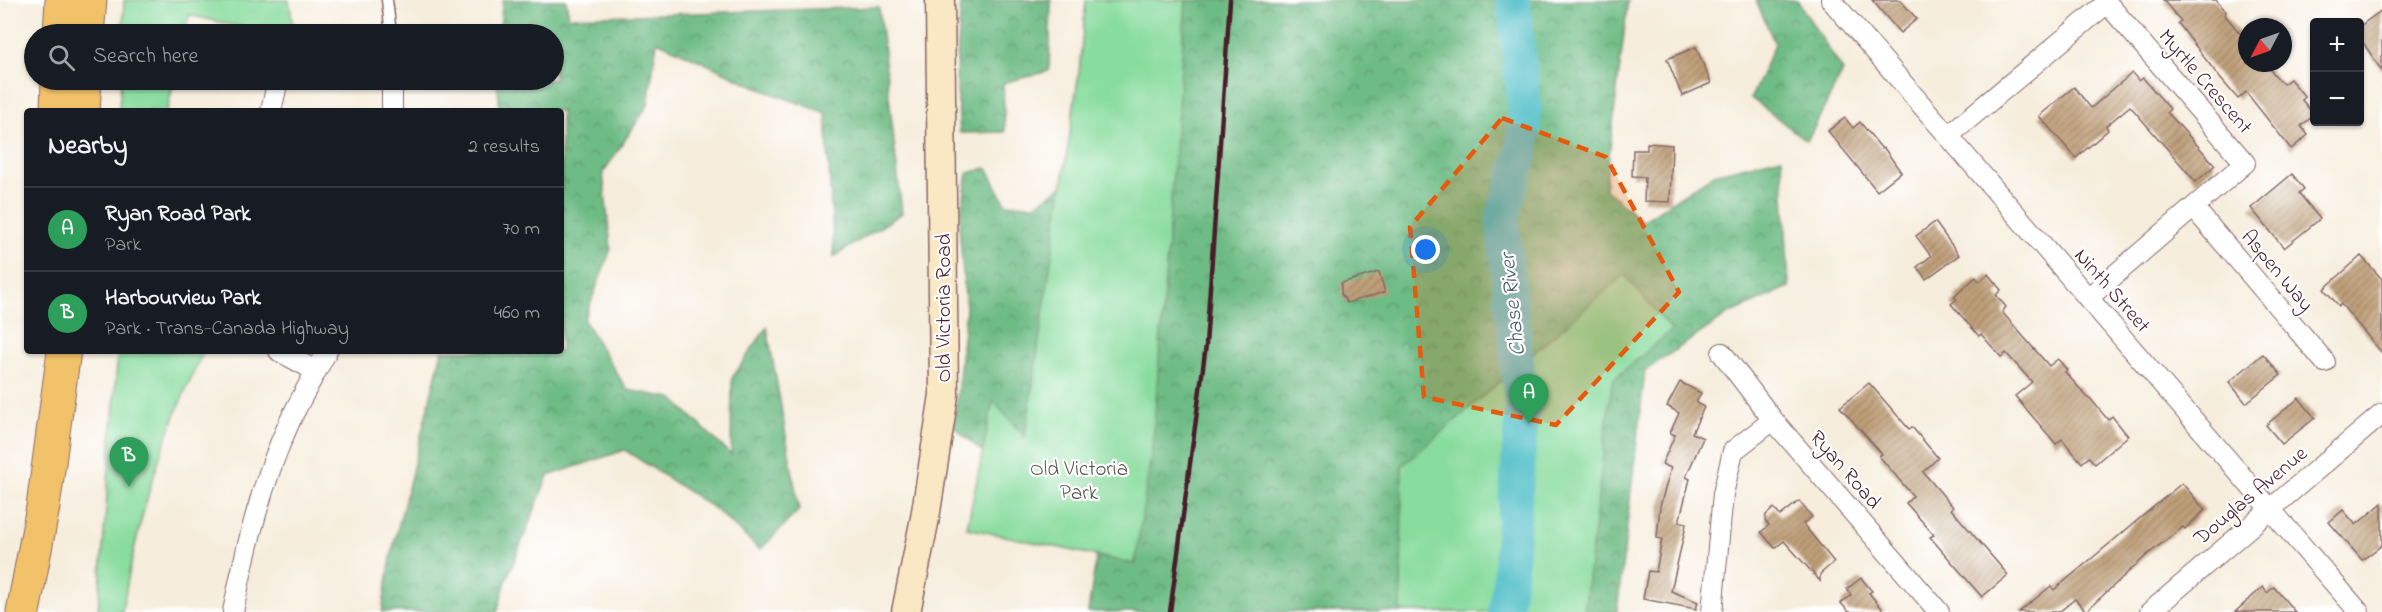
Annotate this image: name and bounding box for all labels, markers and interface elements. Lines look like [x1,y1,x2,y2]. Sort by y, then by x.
north arrow [2238,18,2292,72]
map controls [2310,18,2364,126]
button: + [2310,18,2364,72]
street label: Myrtle Crescent [2149,23,2259,143]
search box [24,24,564,90]
icon: search [45,41,78,74]
text: Search here [93,41,198,73]
button: − [2310,72,2364,126]
text: Nearby [48,128,127,166]
text: 2 results [468,133,540,162]
text: Ryan Road Park [105,199,251,231]
text: A [61,215,74,244]
text: 70 m [503,215,540,244]
street label: Aspen Way [2232,224,2320,320]
text: Park [105,231,141,260]
street label: Old Victoria Road [930,233,960,382]
your location [1411,235,1440,264]
street label: Ninth Street [2066,242,2157,340]
water label: Chase River [1492,249,1535,358]
text: Harbourview Park [105,283,261,315]
text: B [61,299,74,328]
text: 460 m [494,299,540,328]
text: Park · Trans-Canada Highway [105,315,349,344]
pin: A [1510,374,1549,424]
street label: Ryan Road [1800,424,1887,518]
pin: B [110,438,148,487]
street label: Douglas Avenue [2187,440,2316,555]
park label: Old Victoria Park [1030,455,1128,509]

